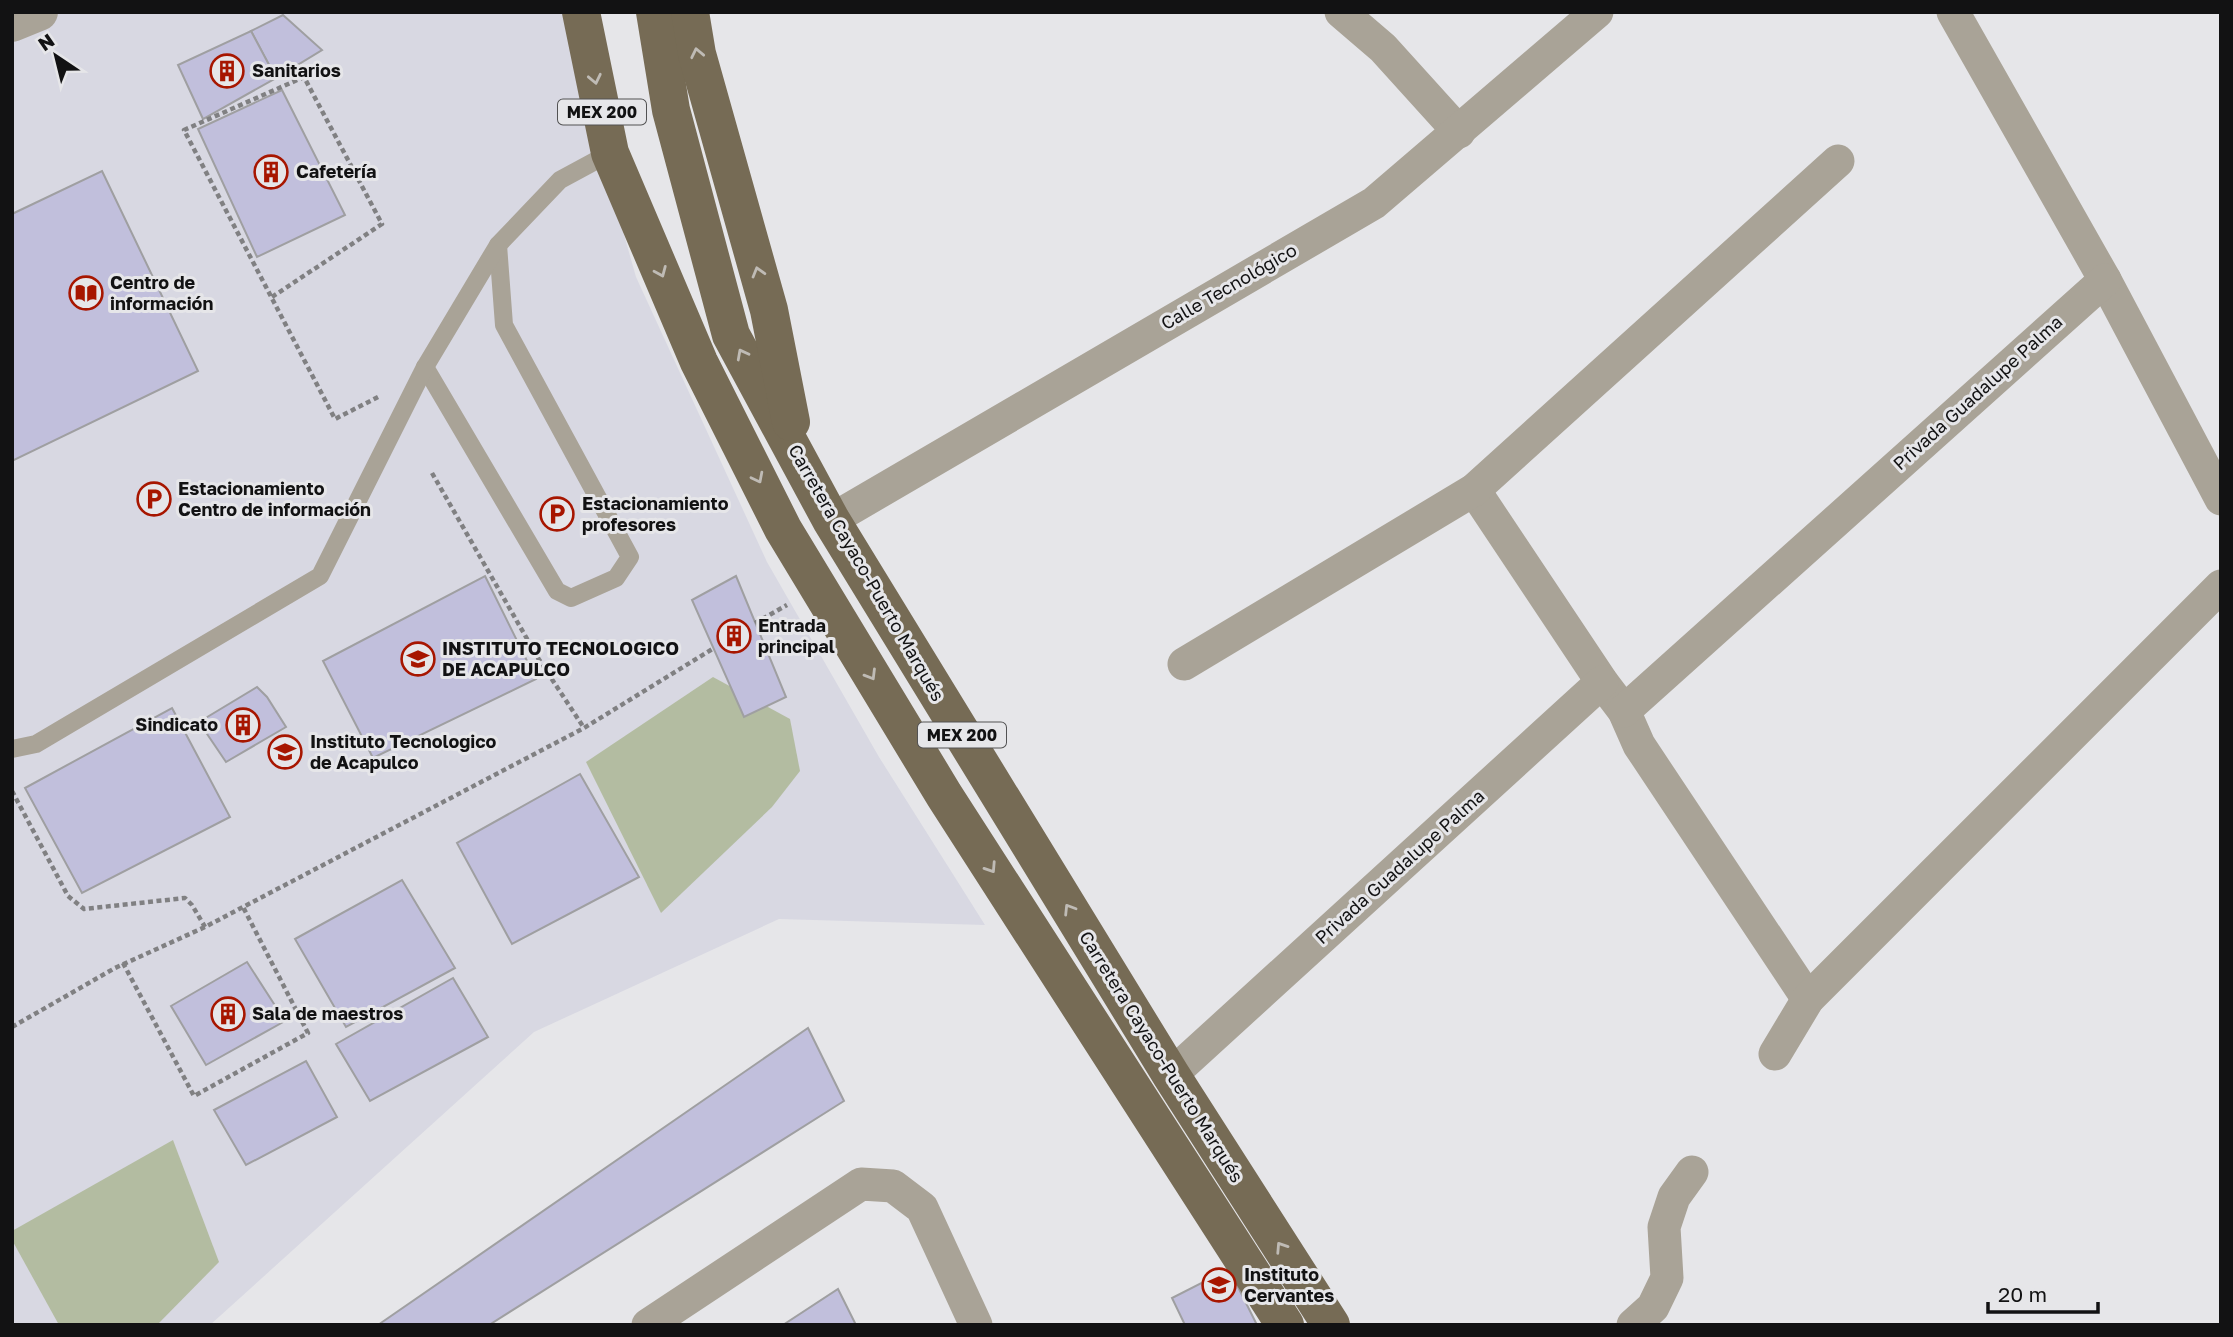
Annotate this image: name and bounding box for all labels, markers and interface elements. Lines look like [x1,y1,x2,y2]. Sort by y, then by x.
north arrow [21,21,91,91]
text: N [33,28,58,55]
one-way arrow [691,47,706,59]
building icon: Sanitarios [208,52,246,90]
place label: Sanitarios [252,59,341,81]
one-way arrow [587,73,602,85]
road number: MEX 200 [558,100,646,124]
building icon: Cafetería [252,153,290,191]
place label: Cafetería [296,160,376,182]
street label: Calle Tecnológico [1157,238,1300,334]
one-way arrow [653,265,667,277]
one-way arrow [752,266,767,278]
place label: Centro de información [110,271,213,314]
library icon: Centro de información [67,274,105,312]
street label: Privada Guadalupe Palma [1888,310,2067,474]
one-way arrow [737,349,750,361]
street label: Carretera Cayaco-Puerto Marqués [784,440,950,705]
one-way arrow [749,471,763,483]
place label: Estacionamiento Centro de información [178,477,371,520]
parking icon: Estacionamiento Centro de información [135,480,173,518]
place label: Estacionamiento profesores [582,492,729,535]
parking icon: Estacionamiento profesores [538,495,576,533]
place label: Entrada principal [758,614,835,657]
building icon: Entrada principal [715,617,753,655]
place label: INSTITUTO TECNOLOGICO DE ACAPULCO [442,637,679,680]
school or university icon: INSTITUTO TECNOLOGICO DE ACAPULCO [399,640,437,678]
one-way arrow [863,667,876,680]
building icon: Sindicato [224,706,262,744]
place label: Sindicato [135,713,218,735]
road number: MEX 200 [918,722,1006,748]
place label: Instituto Tecnologico de Acapulco [310,730,497,773]
school or university icon: Instituto Tecnologico de Acapulco [266,733,304,771]
street label: Privada Guadalupe Palma [1310,784,1489,948]
one-way arrow [983,860,996,873]
one-way arrow [1064,903,1077,916]
street label: Carretera Cayaco-Puerto Marqués [1075,927,1249,1186]
building icon: Sala de maestros [209,995,247,1033]
place label: Sala de maestros [252,1002,403,1024]
one-way arrow [1276,1241,1289,1254]
place label: Instituto Cervantes [1244,1263,1334,1306]
school or university icon: Instituto Cervantes [1200,1266,1238,1304]
scale bar [1988,1270,2098,1314]
text: 20 m [1998,1281,2047,1307]

